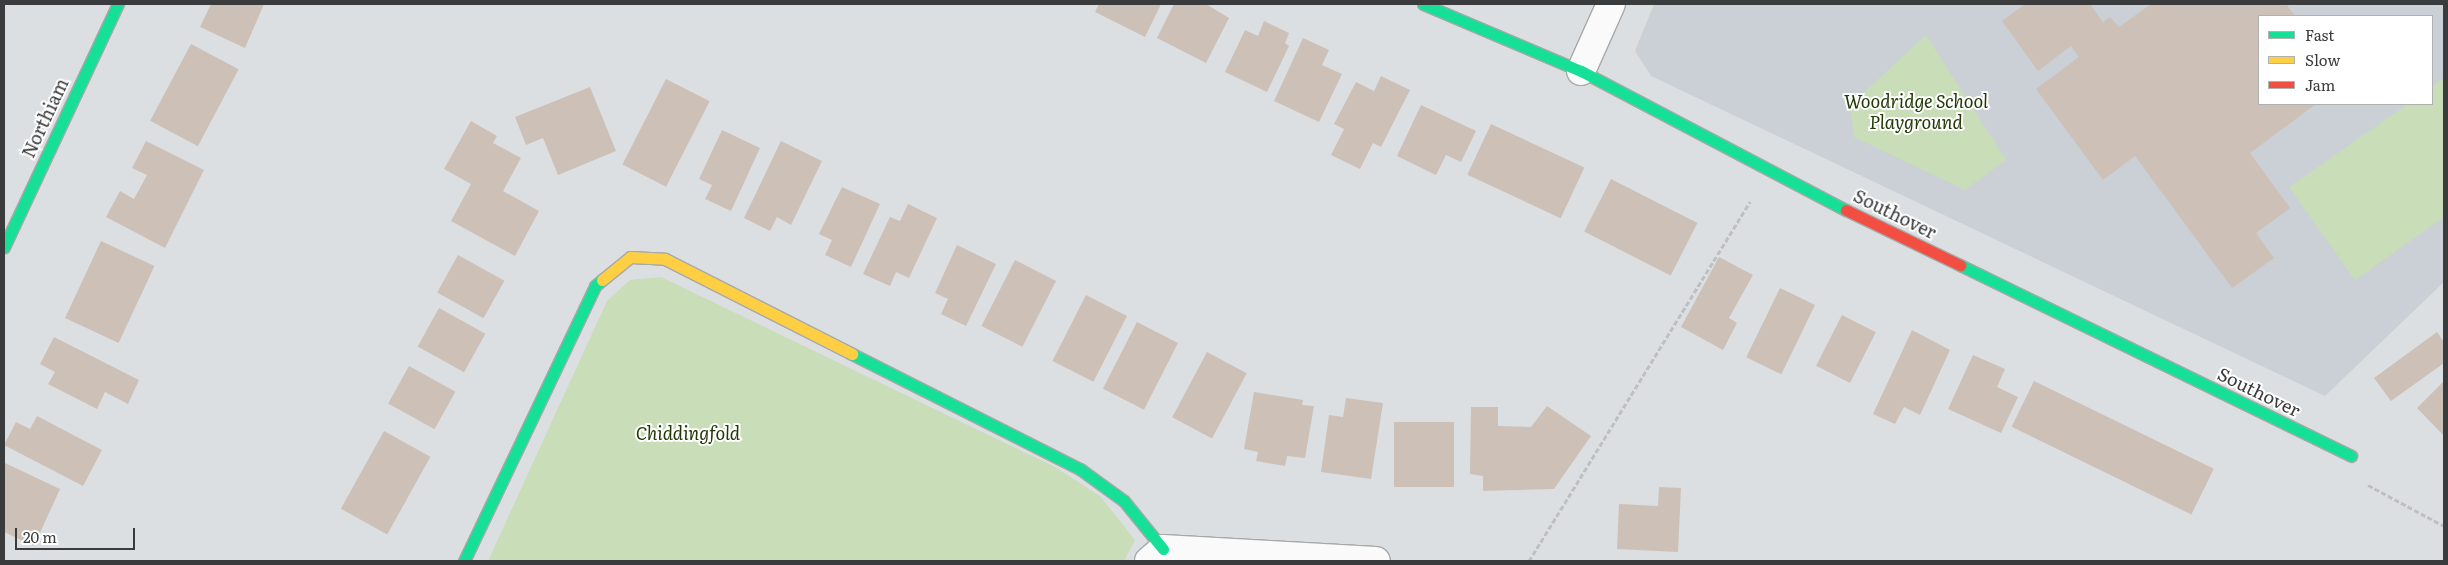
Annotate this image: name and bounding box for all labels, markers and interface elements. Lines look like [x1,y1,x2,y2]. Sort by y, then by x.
legend [2258,15,2433,105]
text: Fast [2305,23,2334,46]
text: Slow [2305,48,2340,71]
text: Jam [2305,73,2335,96]
street label: Northiam [17,75,73,161]
park label: Woodridge School Playground [1844,91,1988,134]
street label: Southover [1850,185,1940,243]
street label: Southover [2214,363,2304,421]
park label: Chiddingfold [636,422,740,444]
scale bar [18,518,138,550]
text: 20 m [23,525,57,548]

